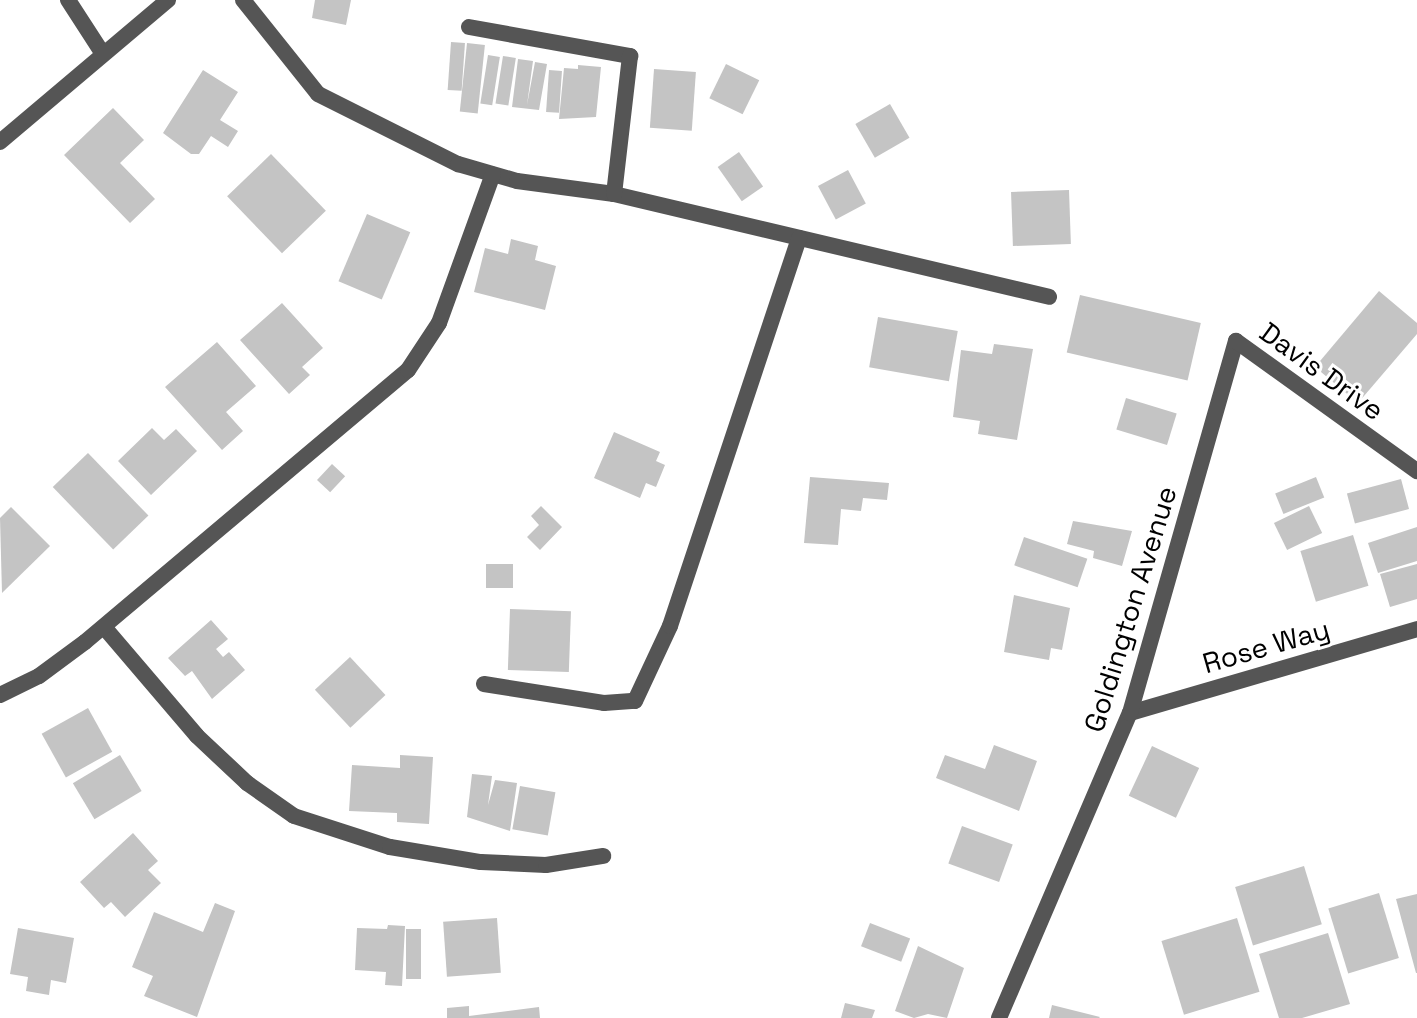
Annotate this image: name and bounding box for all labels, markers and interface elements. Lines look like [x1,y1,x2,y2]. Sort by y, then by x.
street label: Davis Drive [1254,315,1390,427]
street label: Goldington Avenue [1077,482,1183,736]
street label: Rose Way [1199,612,1333,680]

